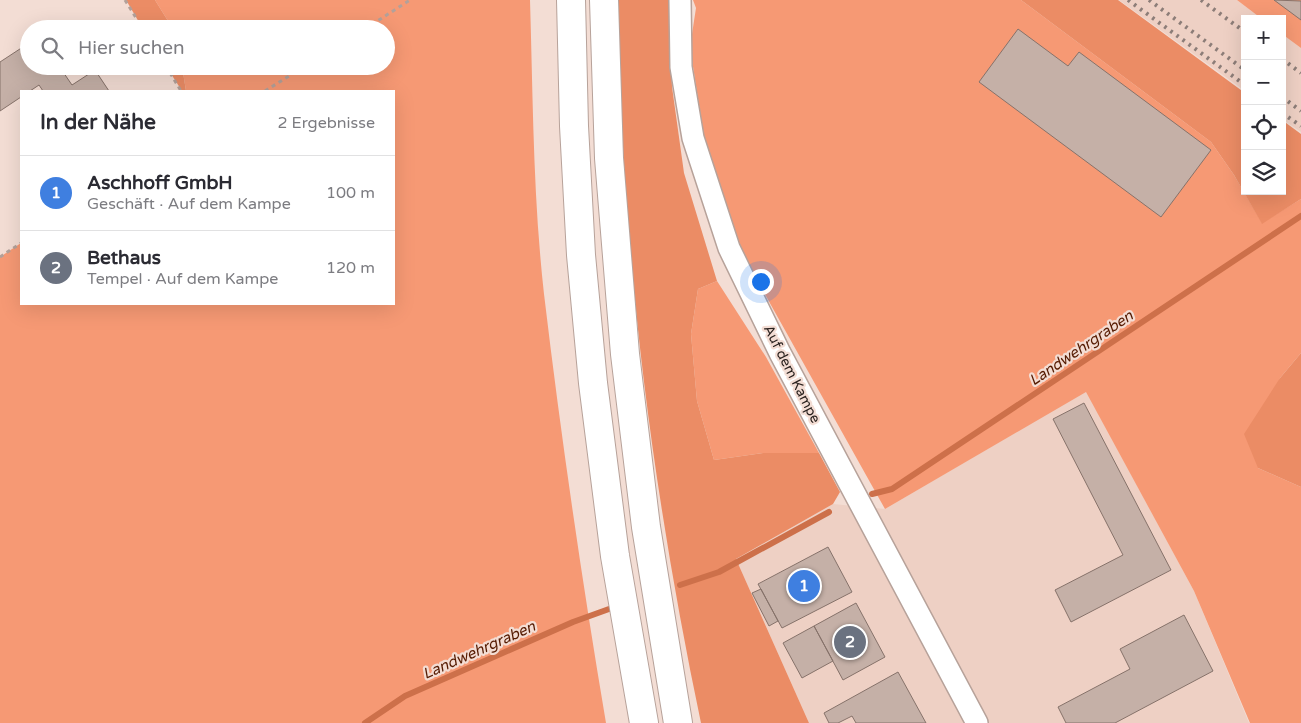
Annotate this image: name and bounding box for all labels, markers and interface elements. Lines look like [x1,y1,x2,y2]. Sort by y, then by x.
map controls [1241,15,1286,195]
button: + [1241,15,1286,60]
search box [20,20,395,75]
icon: search [38,34,66,62]
text: Hier suchen [78,37,185,59]
button: − [1241,60,1286,105]
button: locate [1241,105,1286,150]
text: In der Nähe [40,110,156,135]
text: 2 Ergebnisse [277,113,375,133]
button: layers [1241,150,1286,195]
text: Aschhoff GmbH [87,172,233,194]
text: 1 [51,183,61,203]
text: 100 m [326,183,375,203]
text: Geschäft · Auf dem Kampe [87,194,291,214]
text: Bethaus [87,247,161,269]
text: 2 [51,258,61,278]
text: 120 m [326,258,375,278]
text: Tempel · Auf dem Kampe [87,269,278,289]
your location [748,269,774,295]
water label: Landwehrgraben [1026,306,1137,389]
street label: Auf dem Kampe [760,322,824,426]
pin: 1 [788,567,820,605]
water label: Landwehrgraben [420,617,539,683]
pin: 2 [834,623,866,661]

